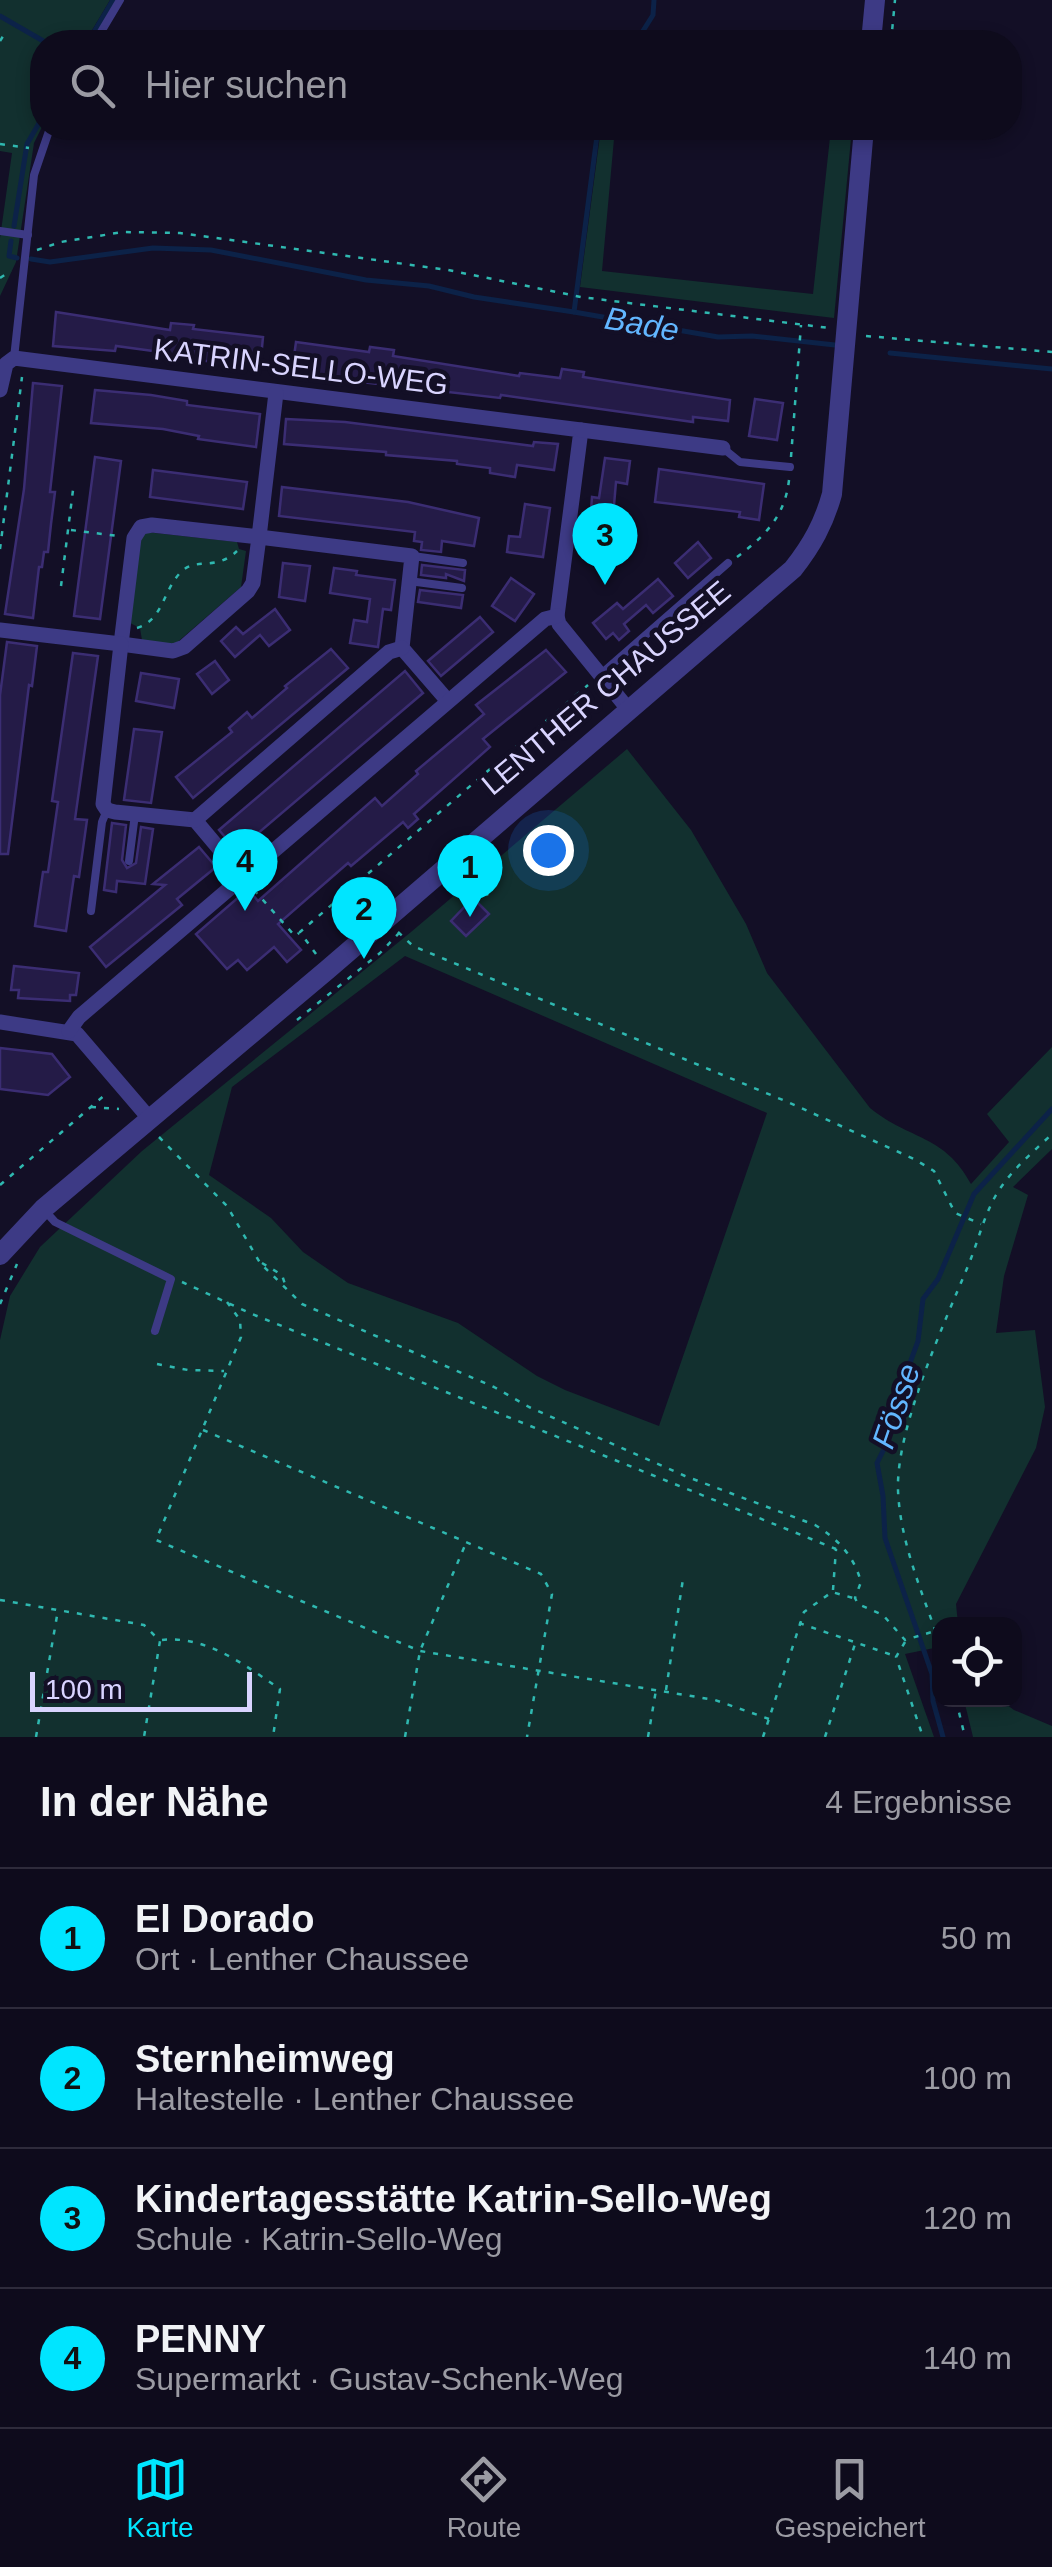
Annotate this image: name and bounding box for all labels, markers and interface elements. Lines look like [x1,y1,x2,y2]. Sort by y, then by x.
search box [30,30,1022,140]
icon: search [65,58,120,113]
text: Hier suchen [145,64,348,106]
water label: Bade [602,300,682,348]
street label: KATRIN-SELLO-WEG [152,332,450,401]
pin: 3 [572,502,638,585]
street label: LENTHER CHAUSSEE [475,574,736,801]
your location [523,825,574,876]
pin: 4 [212,828,278,911]
pin: 1 [438,834,502,917]
pin: 2 [332,876,396,959]
water label: Fösse [865,1359,927,1453]
map controls [932,1617,1022,1707]
button: locate [932,1617,1022,1707]
scale bar [30,1667,252,1712]
text: 100 m [45,1674,123,1705]
text: In der Nähe [40,1778,269,1825]
text: 4 Ergebnisse [825,1784,1012,1820]
text: El Dorado [135,1898,314,1940]
text: 1 [64,1920,81,1956]
text: 50 m [941,1920,1012,1956]
text: Ort · Lenther Chaussee [135,1941,469,1977]
text: Sternheimweg [135,2038,395,2080]
text: 2 [64,2060,81,2096]
text: 100 m [923,2060,1012,2096]
text: Haltestelle · Lenther Chaussee [135,2081,574,2117]
text: Kindertagesstätte Katrin-Sello-Weg [135,2178,772,2220]
text: 3 [64,2200,81,2236]
text: 120 m [923,2200,1012,2236]
text: Schule · Katrin-Sello-Weg [135,2221,503,2257]
text: PENNY [135,2318,266,2360]
text: 4 [64,2340,81,2376]
text: 140 m [923,2340,1012,2376]
text: Supermarkt · Gustav-Schenk-Weg [135,2361,623,2397]
tab: Karte [127,2452,194,2544]
tab: Route [447,2452,521,2544]
tab: Gespeichert [774,2452,925,2544]

